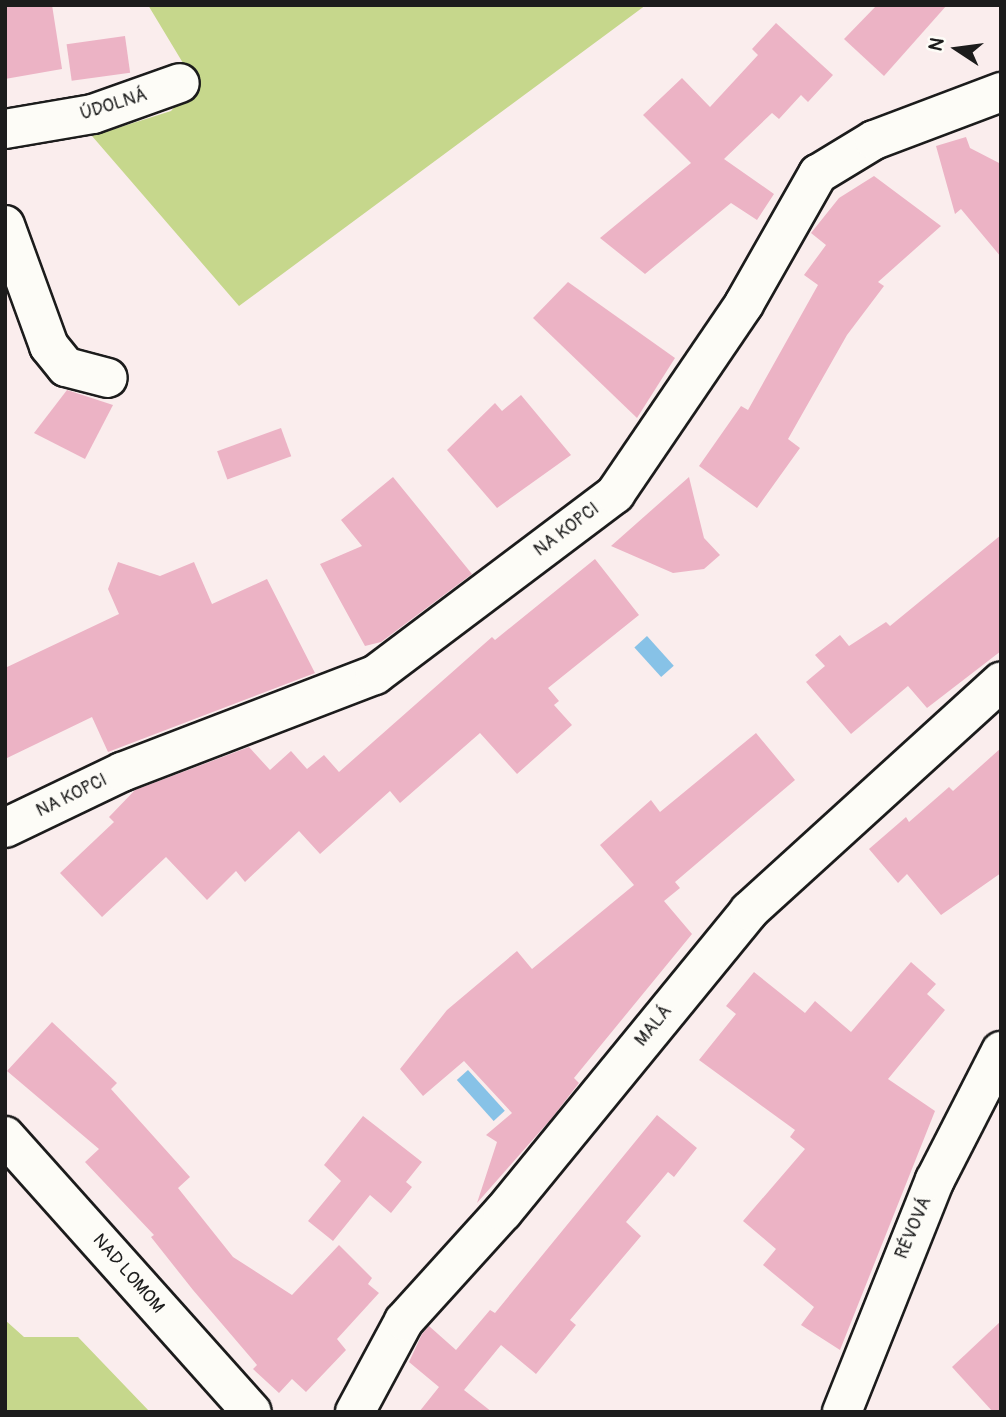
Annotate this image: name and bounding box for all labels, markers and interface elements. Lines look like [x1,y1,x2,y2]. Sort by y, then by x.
north arrow [922,14,992,84]
text: N [923,35,950,53]
street label: ÚDOLNÁ [78,85,150,125]
street label: NA KOPCI [530,498,604,562]
street label: NA KOPCI [33,770,111,822]
street label: MALÁ [631,1001,677,1051]
street label: RÉVOVÁ [891,1194,937,1262]
street label: NAD LOMOM [88,1230,168,1318]

